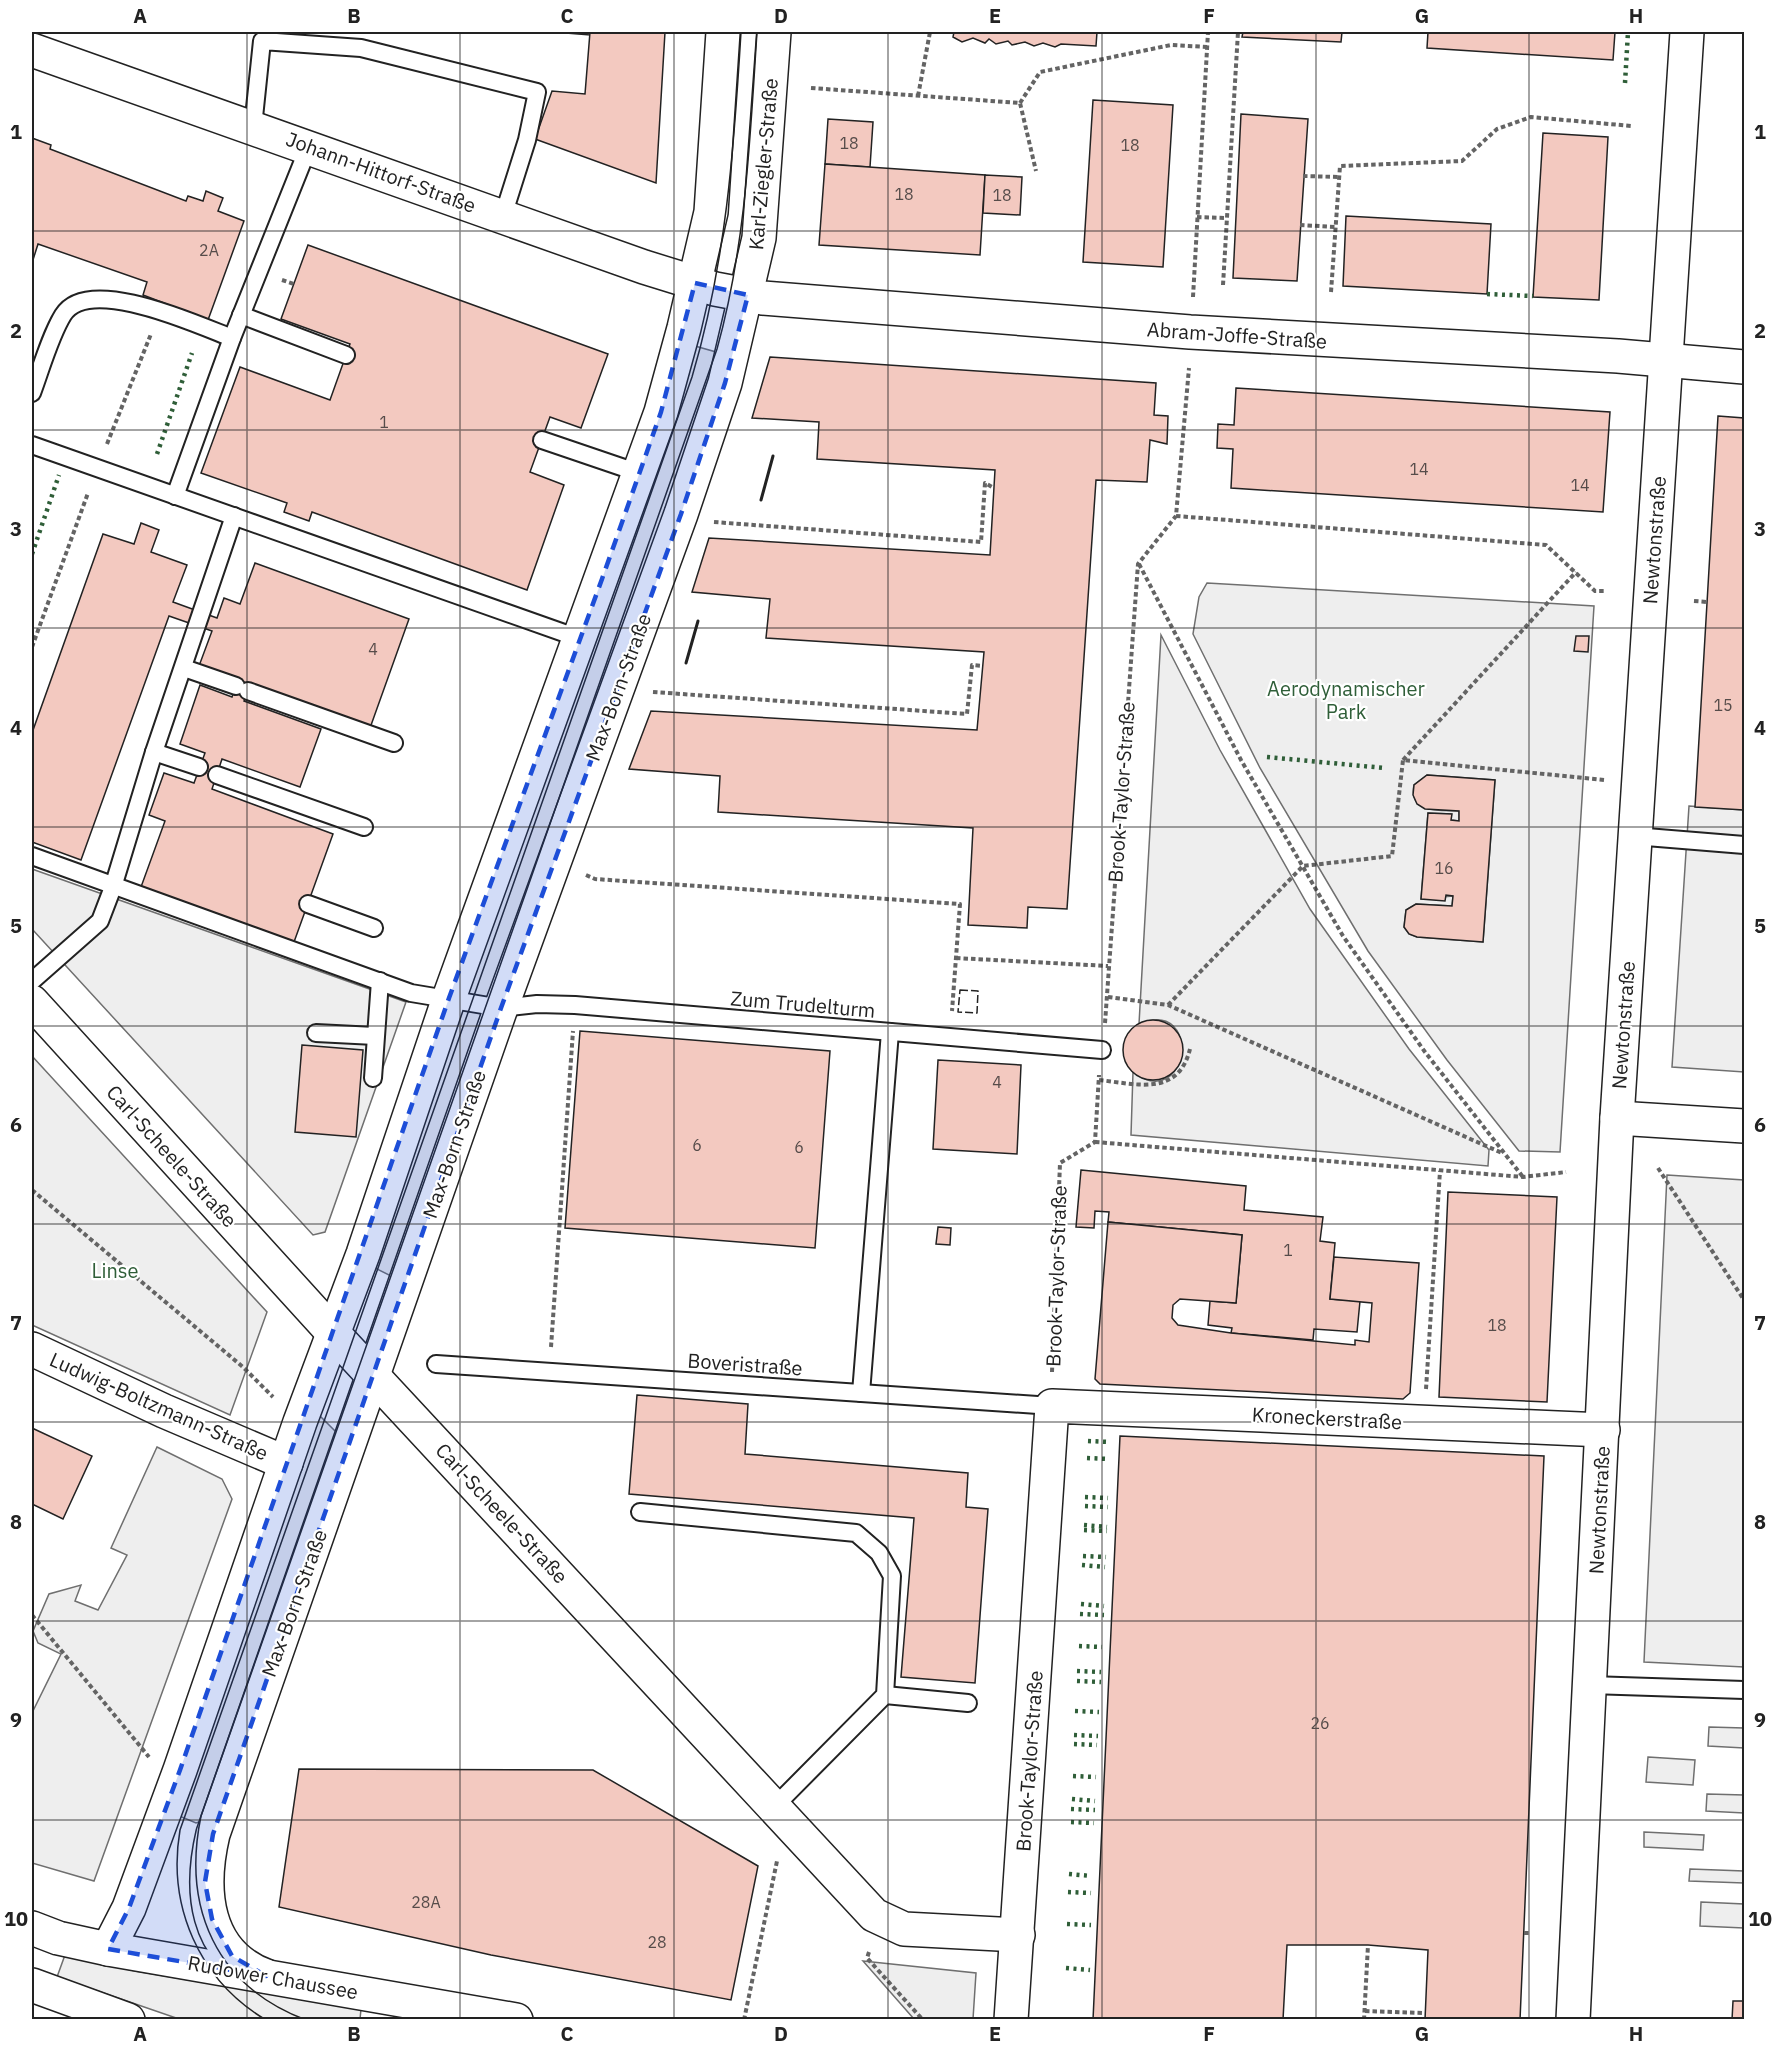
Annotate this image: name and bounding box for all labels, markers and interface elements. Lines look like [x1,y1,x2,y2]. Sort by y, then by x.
text: A [133,2,147,29]
text: B [347,2,361,29]
text: C [560,2,574,29]
text: D [774,2,788,29]
text: E [989,2,1001,29]
text: F [1203,2,1215,29]
text: G [1415,2,1429,29]
text: H [1629,2,1643,29]
street label: Karl-Ziegler-Straße [742,77,784,251]
text: 1 [10,118,22,145]
text: 1 [1754,118,1766,145]
street label: Johann-Hittorf-Straße [282,125,480,219]
house number: 18 [839,133,859,153]
house number: 18 [1120,135,1140,155]
house number: 18 [894,184,914,204]
house number: 18 [992,185,1012,205]
house number: 2A [199,240,219,260]
street label: Abram-Joffe-Straße [1146,315,1328,355]
text: 2 [10,317,22,344]
text: 2 [1754,317,1766,344]
house number: 1 [379,412,389,432]
house number: 14 [1409,459,1429,479]
house number: 14 [1570,475,1590,495]
street label: Newtonstraße [1636,475,1672,605]
text: 3 [10,515,22,542]
text: 3 [1754,515,1766,542]
street label: Max-Born-Straße [579,609,657,765]
house number: 4 [368,639,378,659]
park label: Aerodynamischer Park [1267,675,1425,725]
house number: 15 [1713,695,1733,715]
street label: Brook-Taylor-Straße [1101,701,1141,883]
text: 4 [10,714,22,741]
text: 4 [1754,714,1766,741]
house number: 16 [1434,858,1454,878]
text: 5 [10,912,22,939]
text: 5 [1754,912,1766,939]
street label: Newtonstraße [1605,960,1641,1090]
street label: Zum Trudelturm [729,984,877,1024]
street label: Max-Born-Straße [416,1066,492,1222]
house number: 4 [992,1072,1002,1092]
street label: Carl-Scheele-Straße [101,1079,243,1233]
text: 6 [10,1111,22,1138]
text: 6 [1754,1111,1766,1138]
house number: 6 [692,1135,702,1155]
house number: 6 [794,1137,804,1157]
street label: Brook-Taylor-Straße [1039,1185,1073,1367]
house number: 1 [1283,1240,1293,1260]
park label: Linse [91,1257,139,1284]
text: 7 [10,1309,22,1336]
text: 7 [1754,1309,1766,1336]
house number: 18 [1487,1315,1507,1335]
street label: Ludwig-Boltzmann-Straße [46,1346,272,1466]
street label: Boveristraße [686,1347,804,1381]
street label: Kroneckerstraße [1251,1401,1403,1435]
street label: Carl-Scheele-Straße [430,1437,574,1589]
street label: Newtonstraße [1582,1445,1616,1575]
text: 8 [10,1508,22,1535]
text: 8 [1754,1508,1766,1535]
street label: Max-Born-Straße [255,1525,333,1681]
street label: Brook-Taylor-Straße [1009,1670,1049,1852]
text: 9 [10,1706,22,1733]
text: 9 [1754,1706,1766,1733]
house number: 26 [1310,1713,1330,1733]
house number: 28A [411,1892,441,1912]
text: 10 [4,1905,28,1932]
text: 10 [1748,1905,1772,1932]
house number: 28 [647,1932,667,1952]
street label: Rudower Chaussee [186,1949,360,2005]
text: A [133,2020,147,2047]
text: B [347,2020,361,2047]
text: C [560,2020,574,2047]
text: D [774,2020,788,2047]
text: E [989,2020,1001,2047]
text: F [1203,2020,1215,2047]
text: G [1415,2020,1429,2047]
text: H [1629,2020,1643,2047]

